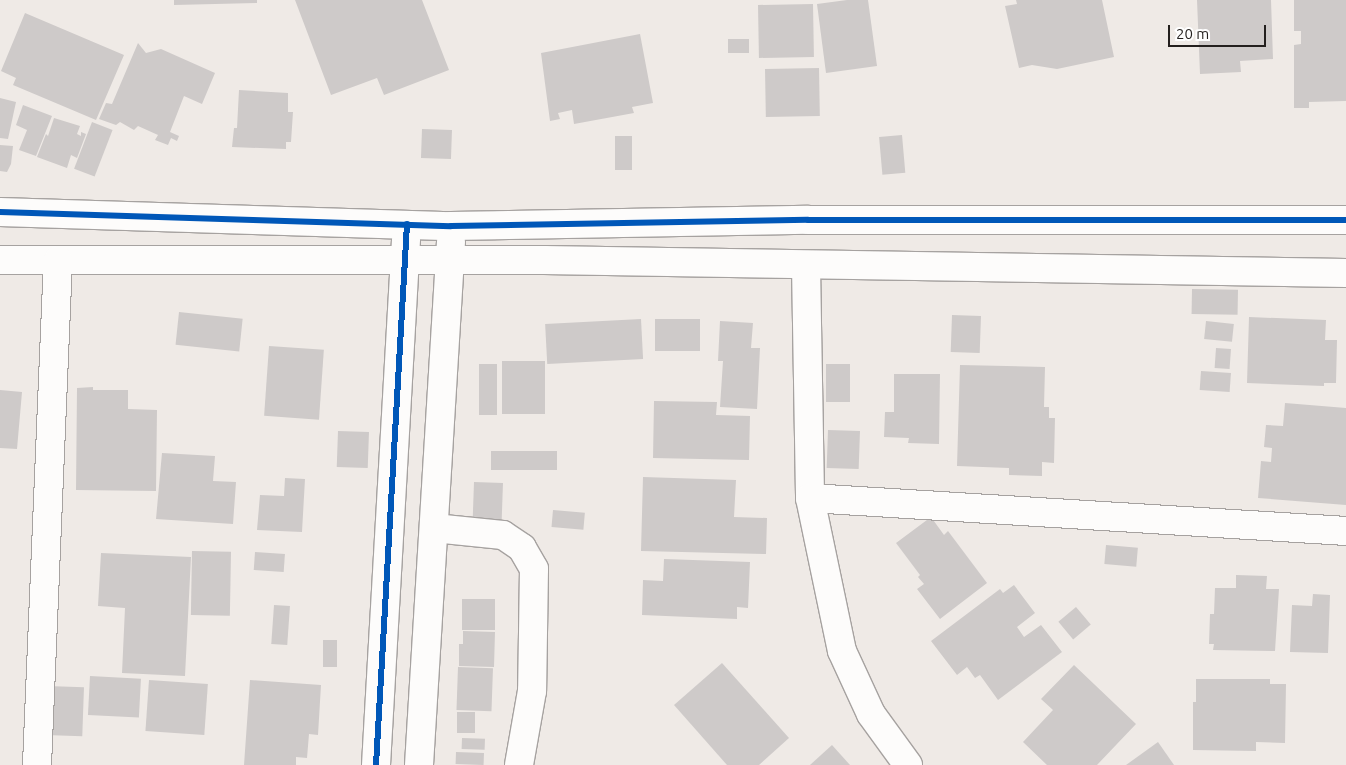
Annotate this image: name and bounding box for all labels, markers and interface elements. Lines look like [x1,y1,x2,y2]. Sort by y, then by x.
scale bar [1171,15,1268,47]
text: 20 m [1176,25,1209,42]

